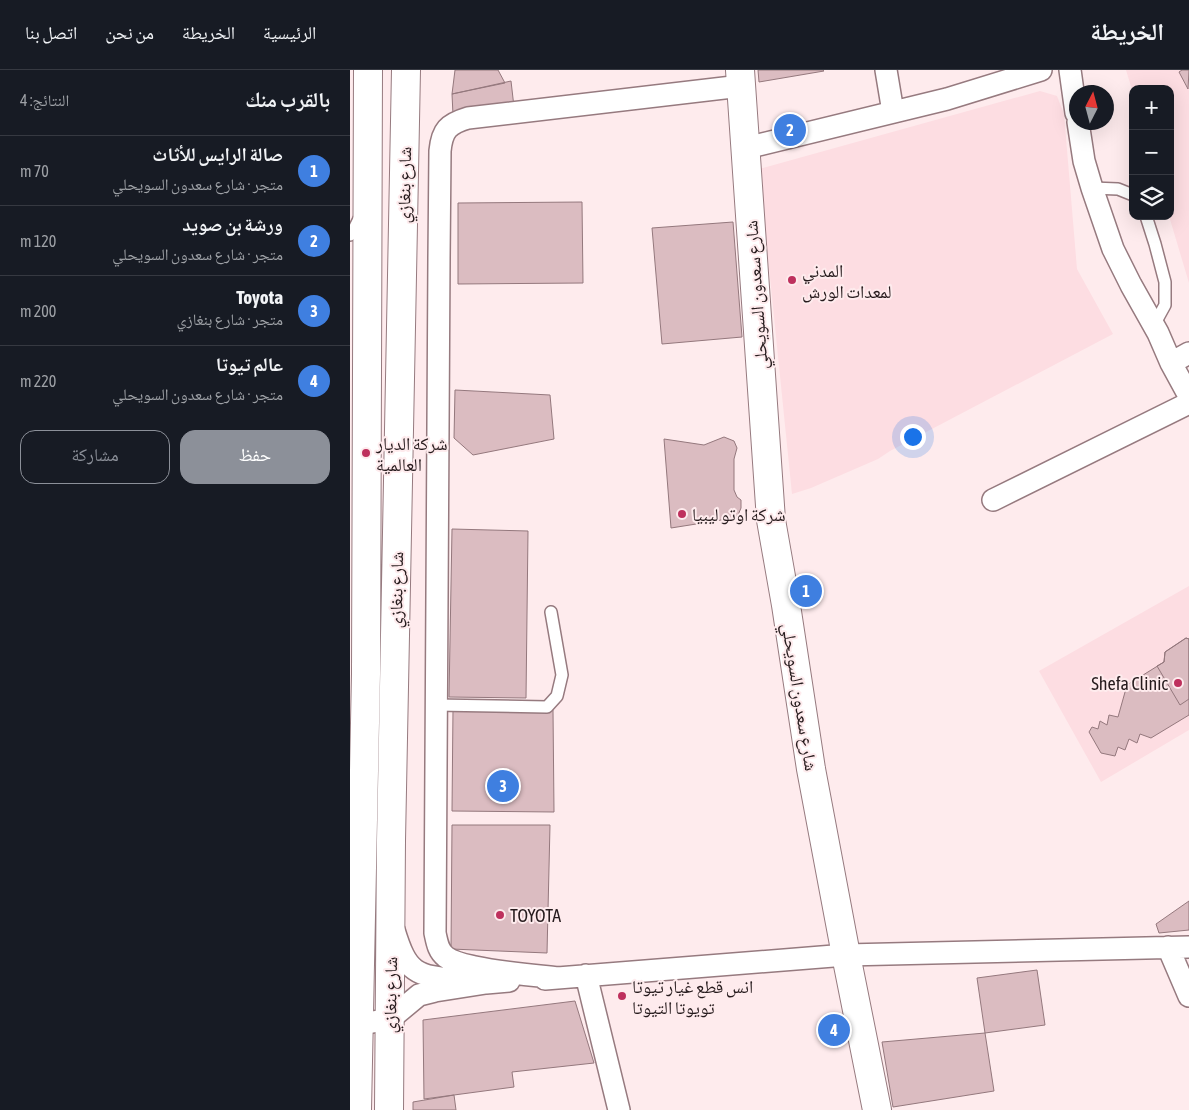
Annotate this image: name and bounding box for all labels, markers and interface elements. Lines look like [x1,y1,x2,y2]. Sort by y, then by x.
text: الخريطة [1090,18,1164,45]
text: اتصل بنا [25,22,77,43]
text: من نحن [105,22,154,43]
text: الخريطة [182,22,235,43]
text: الرئيسية [263,22,316,43]
north arrow [1069,85,1114,130]
map controls [1129,85,1174,220]
button: + [1129,85,1174,130]
text: بالقرب منك [245,87,330,111]
text: النتائج: 4 [20,91,69,109]
pin: 2 [774,111,806,149]
button: − [1129,130,1174,175]
text: صالة الرايس للأثاث [152,143,283,165]
street label: شارع بنغازي [393,146,420,224]
text: 70 m [20,162,49,180]
text: 1 [310,162,318,180]
text: متجر · شارع سعدون السويحلي [112,175,283,193]
button: layers [1129,175,1174,220]
text: ورشة بن صويد [182,213,283,235]
street label: شارع سعدون السويحلي [740,219,776,370]
text: 120 m [20,232,56,250]
text: 2 [310,232,318,250]
text: متجر · شارع سعدون السويحلي [112,245,283,263]
place label: المدني لمعدات الورش [802,260,892,303]
marker: المدني لمعدات الورش [786,274,798,286]
text: Toyota [236,286,283,308]
text: 200 m [20,302,56,320]
text: 3 [310,302,318,320]
text: متجر · شارع بنغازي [177,310,283,328]
text: عالم تيوتا [216,353,283,375]
text: 220 m [20,372,56,390]
text: 4 [310,372,318,390]
text: متجر · شارع سعدون السويحلي [112,385,283,403]
your location [900,424,926,450]
button: مشاركة [20,430,170,484]
button: حفظ [180,430,330,484]
place label: شركة الديار العالمية [375,433,448,475]
marker: شركة الديار العالمية [360,447,372,459]
place label: شركة اوتو ليبيا [692,504,786,525]
marker: شركة اوتو ليبيا [676,508,688,520]
street label: شارع بنغازي [385,551,412,629]
pin: 1 [790,572,822,610]
street label: شارع سعدون السويحلي [773,622,822,773]
place label: Shefa Clinic [1091,673,1168,694]
marker: Shefa Clinic [1172,677,1184,689]
pin: 3 [487,767,519,805]
place label: TOYOTA [510,905,561,926]
marker: TOYOTA [494,909,506,921]
street label: شارع بنغازي [379,956,406,1034]
place label: انس قطع غيار تيوتا تويوتا التيوتا [632,976,753,1018]
marker: انس قطع غيار تيوتا تويوتا التيوتا [616,990,628,1002]
pin: 4 [818,1011,850,1049]

